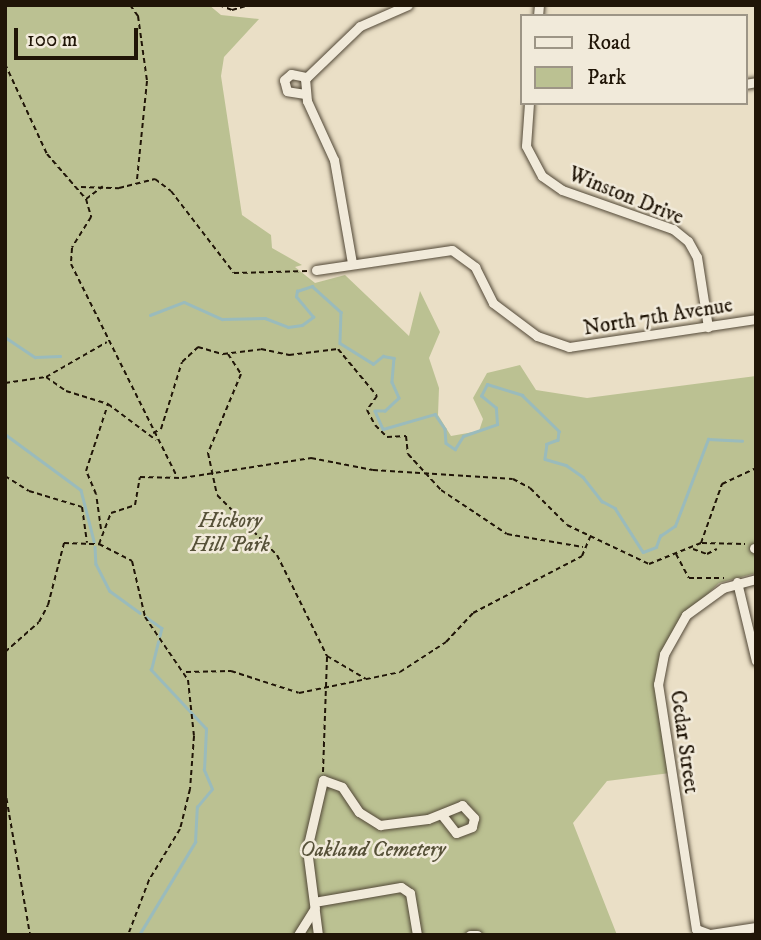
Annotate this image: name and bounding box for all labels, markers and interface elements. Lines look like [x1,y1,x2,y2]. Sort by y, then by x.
scale bar [18,14,142,58]
legend [520,14,747,105]
text: 100 m [27,27,78,53]
text: Road [587,30,631,56]
text: Park [587,65,626,91]
street label: Winston Drive [565,162,687,230]
street label: North 7th Avenue [582,293,734,341]
park label: Hickory Hill Park [190,508,270,558]
street label: Cedar Street [664,689,704,795]
park label: Oakland Cemetery [300,837,446,863]

